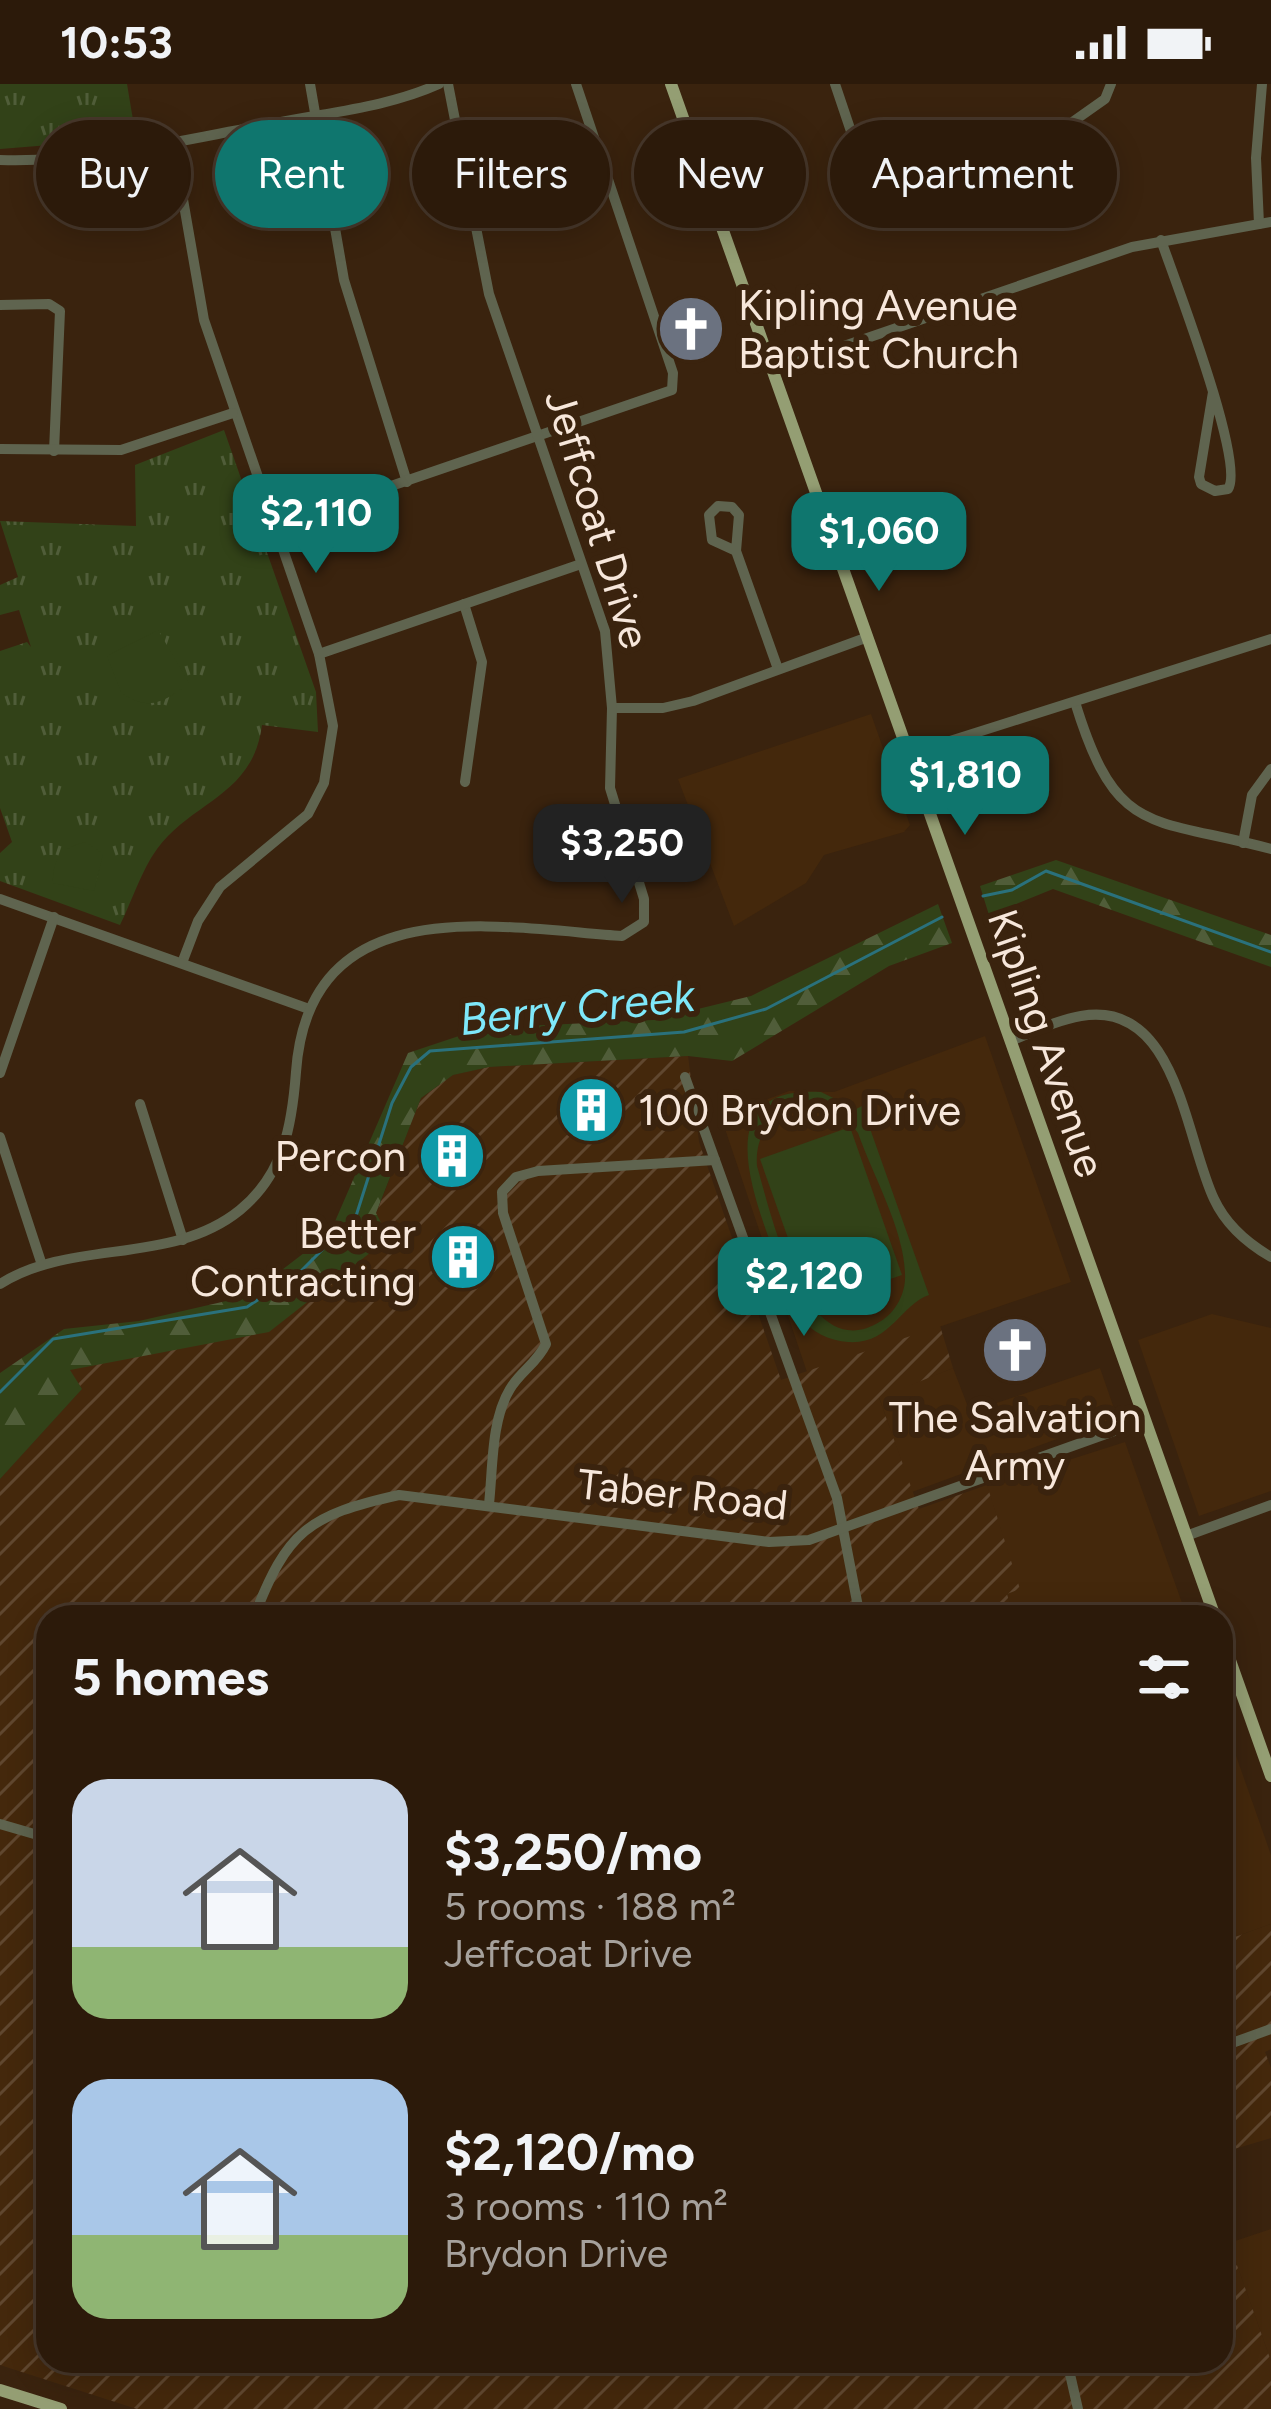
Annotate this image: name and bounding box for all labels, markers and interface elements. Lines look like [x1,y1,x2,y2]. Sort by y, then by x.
text: 10:53 [60,15,173,69]
chip: Buy [36,120,191,228]
chip: Rent [215,120,388,228]
chip: Filters [412,120,610,228]
chip: New [634,120,806,228]
chip: Apartment [830,120,1117,228]
place label: Kipling Avenue Baptist Church [738,280,1019,379]
church icon: Kipling Avenue Baptist Church [656,294,726,364]
street label: Jeffcoat Drive [534,384,661,654]
pin: $2,110 [218,474,414,576]
text: $2,110 [260,489,372,536]
pin: $1,060 [781,492,977,594]
text: $1,060 [818,507,940,554]
pin: $1,810 [867,736,1063,838]
text: $1,810 [908,751,1022,798]
pin: $3,250 [524,804,720,906]
text: $3,250 [560,819,684,866]
street label: Kipling Avenue [977,903,1116,1184]
water label: Berry Creek [457,968,698,1046]
building icon: 100 Brydon Drive [556,1075,626,1145]
place label: 100 Brydon Drive [638,1085,961,1136]
building icon: Percon [417,1121,487,1191]
place label: Percon [274,1131,406,1182]
place label: Better Contracting [190,1208,416,1307]
building icon: Better Contracting [428,1222,498,1292]
pin: $2,120 [706,1237,902,1339]
text: $2,120 [745,1252,863,1299]
church icon: The Salvation Army [980,1315,1050,1385]
place label: The Salvation Army [889,1392,1141,1491]
street label: Taber Road [575,1458,790,1531]
icon: filters [1131,1644,1197,1710]
text: 5 homes [72,1647,269,1708]
text: $3,250/mo [444,1822,702,1883]
icon: home [168,1827,312,1971]
text: 5 rooms · 188 m² [444,1883,736,1930]
text: Jeffcoat Drive [444,1930,692,1977]
text: $2,120/mo [444,2122,695,2183]
icon: home [168,2127,312,2271]
text: 3 rooms · 110 m² [444,2183,728,2230]
text: Brydon Drive [444,2230,668,2277]

